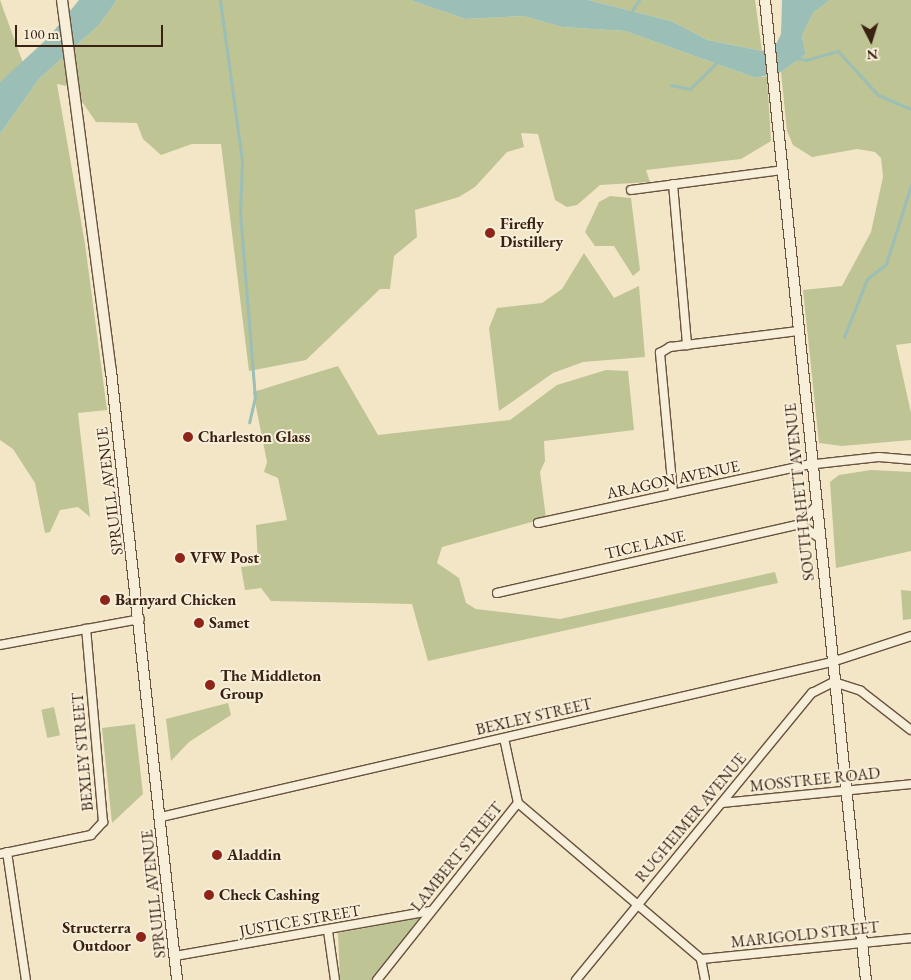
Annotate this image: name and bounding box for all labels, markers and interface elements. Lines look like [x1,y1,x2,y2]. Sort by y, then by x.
scale bar [18,15,165,47]
north arrow [846,15,896,65]
text: 100 m [23,24,59,43]
text: N [866,45,879,64]
place label: Firefly Distillery [500,214,563,252]
marker: Firefly Distillery [484,227,496,239]
street label: SOUTH RHETT AVENUE [781,402,819,582]
street label: SPRUILL AVENUE [93,426,127,556]
place label: Charleston Glass [198,427,310,447]
marker: Charleston Glass [182,431,194,443]
street label: ARAGON AVENUE [605,457,741,503]
street label: TICE LANE [603,526,687,564]
place label: VFW Post [190,548,259,568]
marker: VFW Post [174,552,186,564]
place label: Barnyard Chicken [115,590,236,610]
marker: Barnyard Chicken [99,594,111,606]
place label: Samet [209,613,249,633]
marker: Samet [193,617,205,629]
place label: The Middleton Group [220,666,321,704]
marker: The Middleton Group [204,679,216,691]
street label: BEXLEY STREET [68,692,98,812]
street label: BEXLEY STREET [474,694,594,740]
street label: RUGHEIMER AVENUE [631,750,751,886]
street label: MOSSTREE ROAD [749,764,881,796]
street label: LAMBERT STREET [407,798,507,916]
street label: SPRUILL AVENUE [138,829,170,959]
place label: Aladdin [227,845,281,865]
marker: Aladdin [211,849,223,861]
place label: Check Cashing [219,885,320,905]
marker: Check Cashing [203,889,215,901]
street label: JUSTICE STREET [238,901,362,941]
place label: Structerra Outdoor [62,918,131,956]
street label: MARIGOLD STREET [730,918,880,952]
marker: Structerra Outdoor [135,931,147,943]

